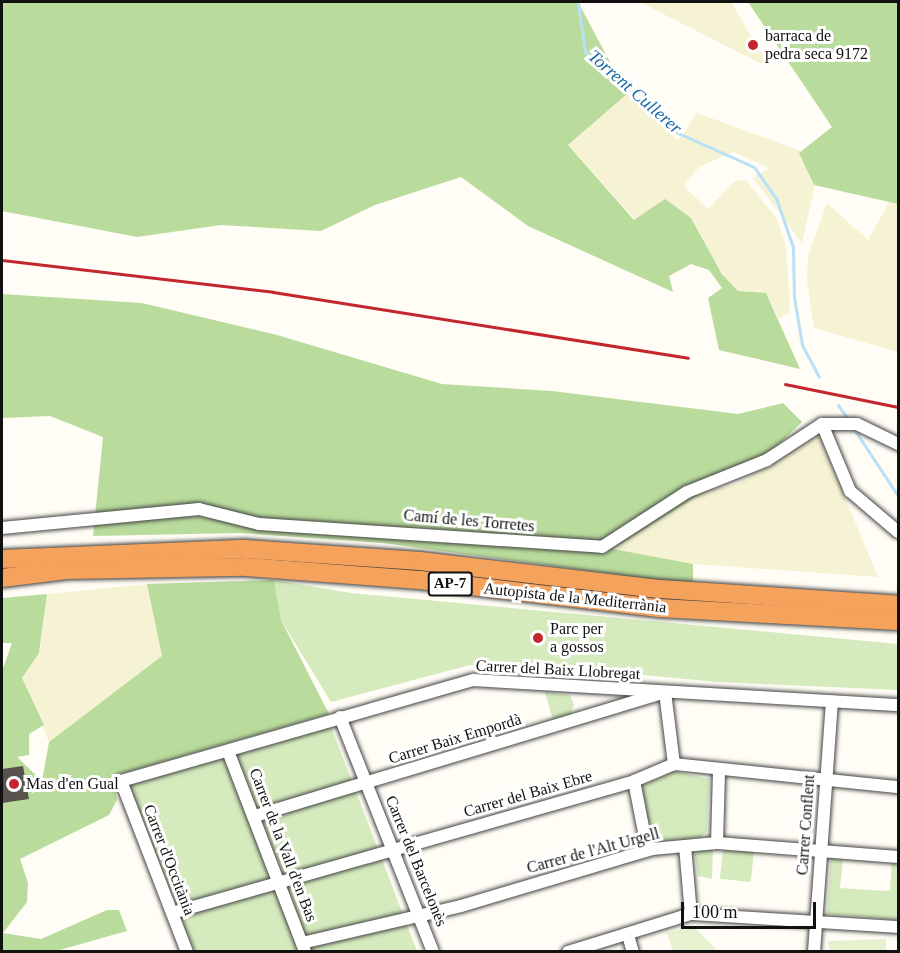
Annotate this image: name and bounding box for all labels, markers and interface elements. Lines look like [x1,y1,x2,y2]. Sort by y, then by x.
place label: barraca de pedra seca 9172 [765,26,868,64]
marker: barraca de pedra seca 9172 [746,38,760,52]
water label: Torrent Cullerer [584,45,686,139]
street label: Camí de les Torretes [403,506,535,536]
road number: AP-7 [428,572,472,596]
street label: Autopista de la Mediterrània [483,579,667,617]
place label: Parc per a gossos [550,619,604,657]
marker: Parc per a gossos [531,631,545,645]
street label: Carrer del Baix Llobregat [475,656,641,684]
street label: Carrer Baix Empordà [386,710,524,768]
street label: Carrer de la Vall d'en Bas [245,765,321,925]
street label: Carrer del Baix Ebre [462,766,594,822]
place label: Mas d'en Gual [26,774,119,794]
street label: Carrer Conflent [793,774,819,876]
marker: Mas d'en Gual [7,777,21,791]
street label: Carrer del Barcelonès [381,793,451,929]
street label: Carrer d'Occitània [139,802,199,918]
street label: Carrer de l'Alt Urgell [525,824,661,878]
scale bar [684,890,819,928]
text: 100 m [692,902,738,922]

